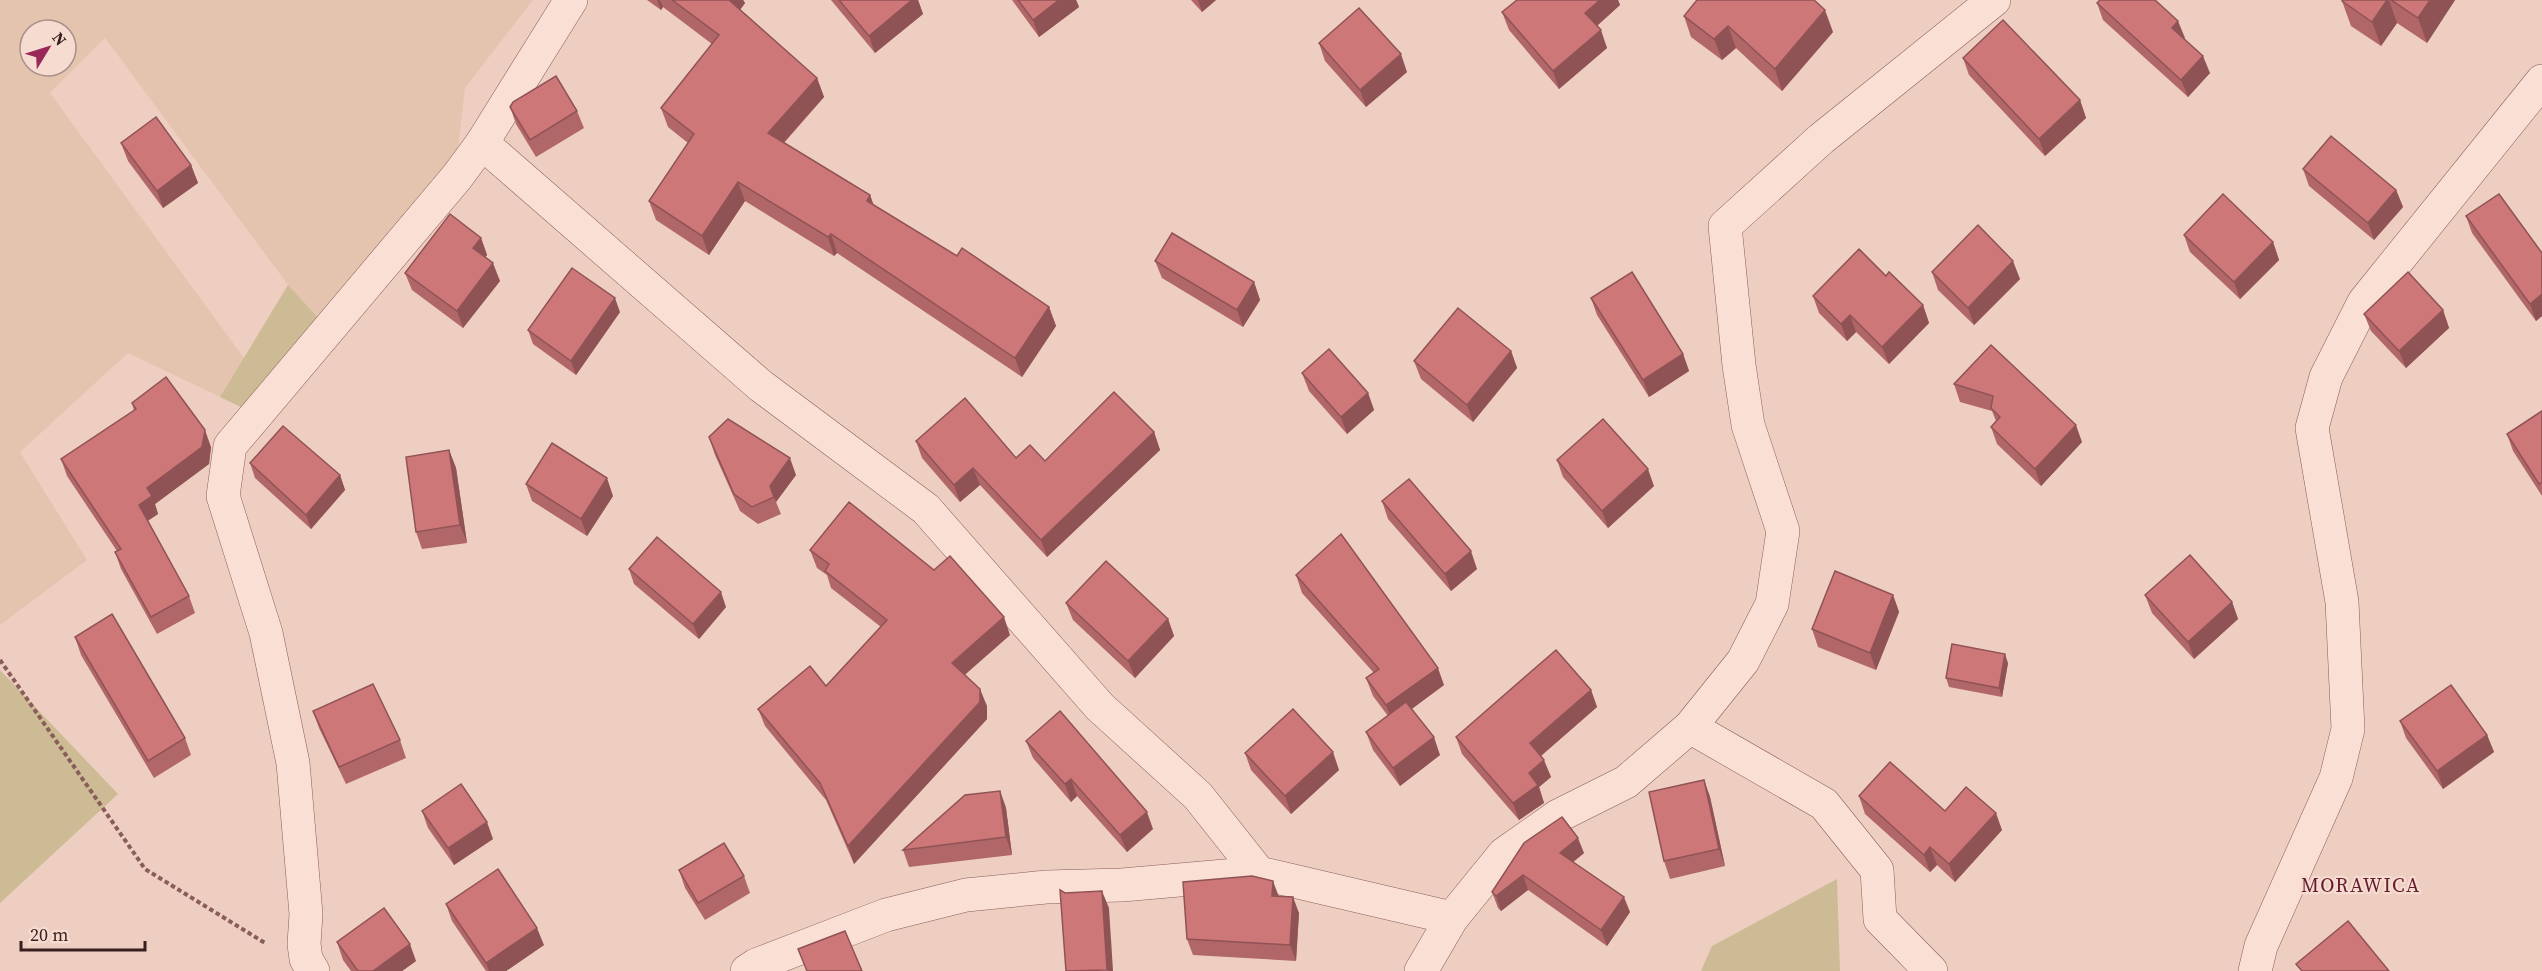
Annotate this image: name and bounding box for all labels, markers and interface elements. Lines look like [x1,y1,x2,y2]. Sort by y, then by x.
north arrow [18,18,78,78]
text: N [48,27,72,50]
district label: MORAWICA [2301,871,2421,899]
scale bar [21,914,146,952]
text: 20 m [30,922,68,947]

